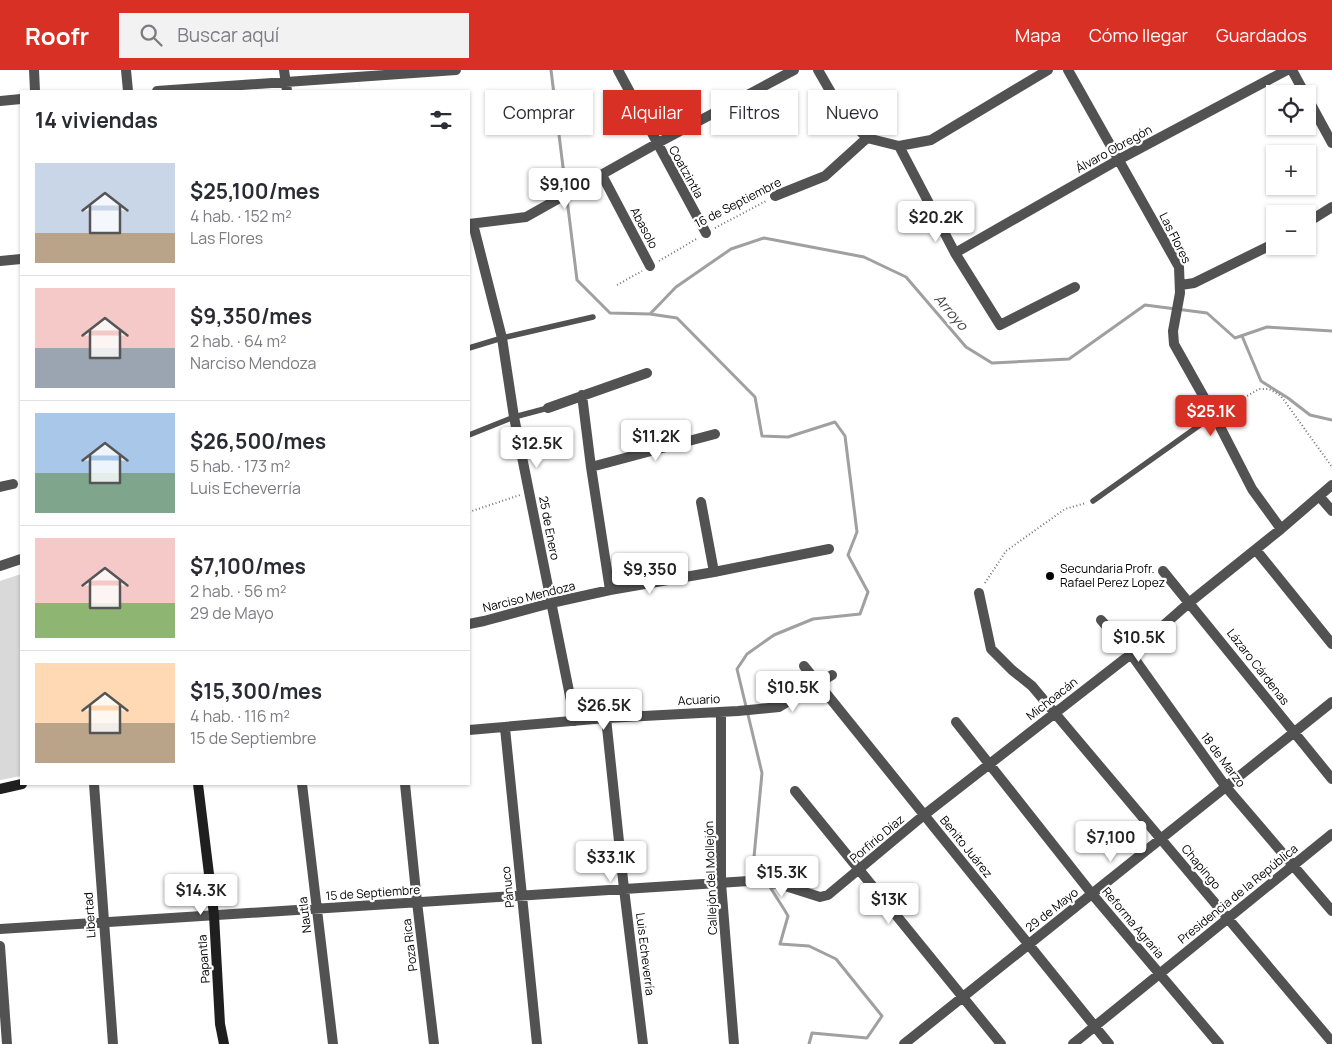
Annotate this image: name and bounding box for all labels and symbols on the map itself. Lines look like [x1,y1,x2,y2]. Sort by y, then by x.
street label: Álvaro Obregón [1073,121,1155,177]
street label: Coatzintla [665,142,708,201]
pin: $9,100 [524,168,606,210]
street label: 16 de Septiembre [691,173,784,232]
pin: $20.2K [895,200,977,243]
street label: Abasolo [626,204,662,251]
street label: Las Flores [1155,209,1195,266]
water label: Arroyo [930,290,973,334]
pin: $25.1K [1170,394,1252,437]
pin: $11.2K [615,420,697,462]
pin: $12.5K [496,426,578,469]
street label: 25 de Enero [535,494,564,561]
pin: $9,350 [609,552,691,595]
place label: Secundaria Profr. Rafael Perez Lopez [1060,560,1165,591]
marker: Secundaria Profr. Rafael Perez Lopez [1044,570,1056,582]
street label: Narciso Mendoza [481,577,577,616]
pin: $10.5K [1098,620,1180,663]
street label: Lázaro Cárdenas [1223,625,1294,708]
pin: $10.5K [752,670,834,713]
street label: Michoacán [1022,673,1081,724]
pin: $26.5K [563,688,645,731]
street label: Acuario [677,690,721,709]
street label: 18 de Marzo [1197,729,1250,791]
street label: Porfirio Díaz [846,811,908,866]
street label: Benito Juárez [936,812,997,881]
pin: $7,100 [1070,820,1152,863]
street label: Callejón del Mollejón [700,821,721,935]
pin: $33.1K [570,840,652,883]
street label: Presidencia de la República [1174,840,1301,947]
street label: Chapingo [1178,841,1225,893]
pin: $15.3K [741,856,823,898]
street label: Pánuco [497,866,518,909]
pin: $14.3K [160,874,242,916]
street label: 15 de Septiembre [325,881,421,904]
pin: $13K [859,882,919,925]
street label: Reforma Agraria [1098,883,1168,962]
street label: 29 de Mayo [1022,884,1082,936]
street label: Libertad [79,892,100,939]
street label: Nautla [294,896,315,934]
street label: Luis Echeverría [632,912,659,996]
street label: Poza Rica [398,918,421,972]
street label: Papantla [193,934,214,984]

